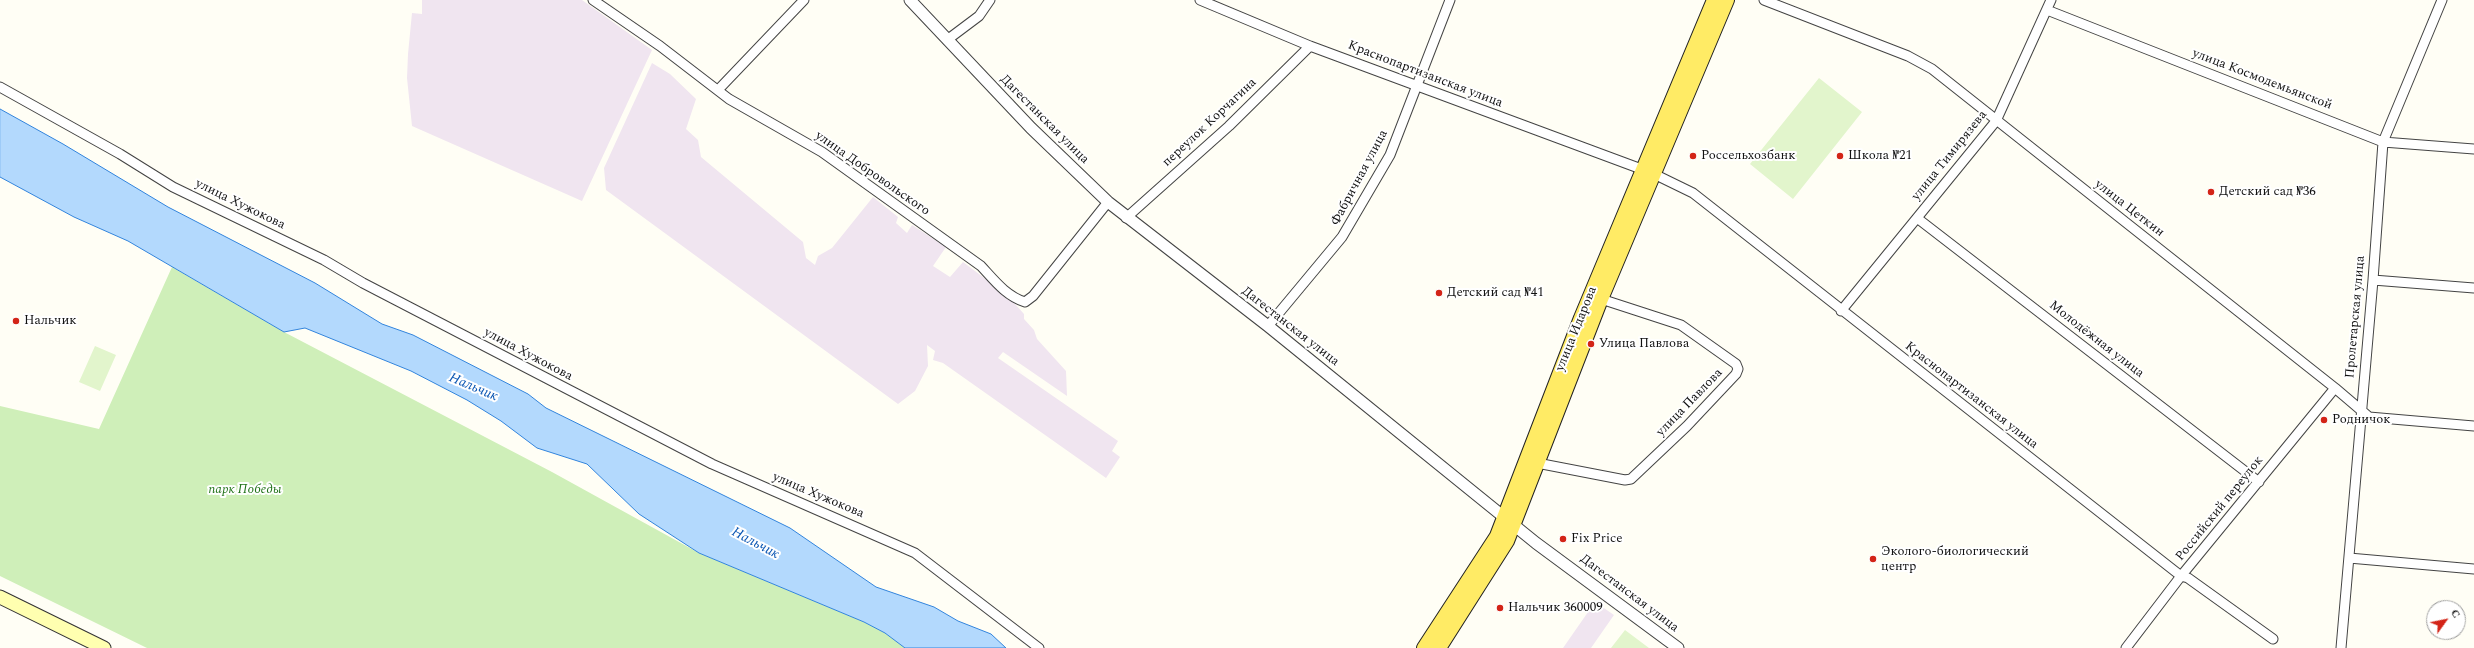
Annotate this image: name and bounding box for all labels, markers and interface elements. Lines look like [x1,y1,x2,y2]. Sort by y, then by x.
street label: Краснопартизанская улица [1345,38,1505,112]
street label: улица Космодемьянской [2190,46,2334,114]
street label: Дагестанская улица [996,72,1092,168]
street label: переулок Корчагина [1160,75,1260,171]
street label: улица Тимирязева [1909,108,1991,204]
street label: улица Добровольского [812,128,932,220]
street label: Фабричная улица [1328,128,1392,228]
place label: Россельхозбанк [1701,148,1795,164]
place label: Школа №21 [1848,148,1912,164]
marker: Россельхозбанк [1688,151,1698,161]
marker: Школа №21 [1835,151,1845,161]
street label: улица Хужокова [193,177,287,233]
street label: улица Цеткин [2091,177,2167,241]
place label: Детский сад №36 [2219,184,2316,200]
marker: Детский сад №36 [2206,187,2216,197]
street label: Пролетарская улица [2343,255,2369,379]
street label: Дагестанская улица [1238,284,1342,370]
street label: улица Идарова [1553,284,1601,374]
place label: Детский сад №41 [1447,285,1544,301]
marker: Детский сад №41 [1434,288,1444,298]
street label: Молодёжная улица [2045,298,2147,382]
place label: Нальчик [24,313,77,329]
marker: Нальчик [11,316,21,326]
street label: улица Хужокова [481,325,575,385]
place label: Улица Павлова [1599,336,1689,352]
marker: Улица Павлова [1586,339,1596,349]
street label: Краснопартизанская улица [1901,339,2041,453]
street label: улица Павлова [1654,366,1726,440]
water label: Нальчик [446,370,500,406]
place label: Родничок [2332,412,2391,428]
marker: Родничок [2319,415,2329,425]
street label: Российский переулок [2173,453,2267,565]
street label: улица Хужокова [770,470,866,522]
park label: парк Победы [209,482,281,498]
water label: Нальчик [728,524,782,564]
place label: Fix Price [1571,531,1623,547]
marker: Fix Price [1558,534,1568,544]
place label: Эколого-биологический центр [1881,544,2029,575]
street label: Дагестанская улица [1577,552,1681,636]
marker: Эколого-биологический центр [1868,554,1878,564]
place label: Нальчик 360009 [1508,600,1603,616]
north arrow [2426,600,2466,640]
marker: Нальчик 360009 [1495,603,1505,613]
text: С [2446,606,2465,622]

